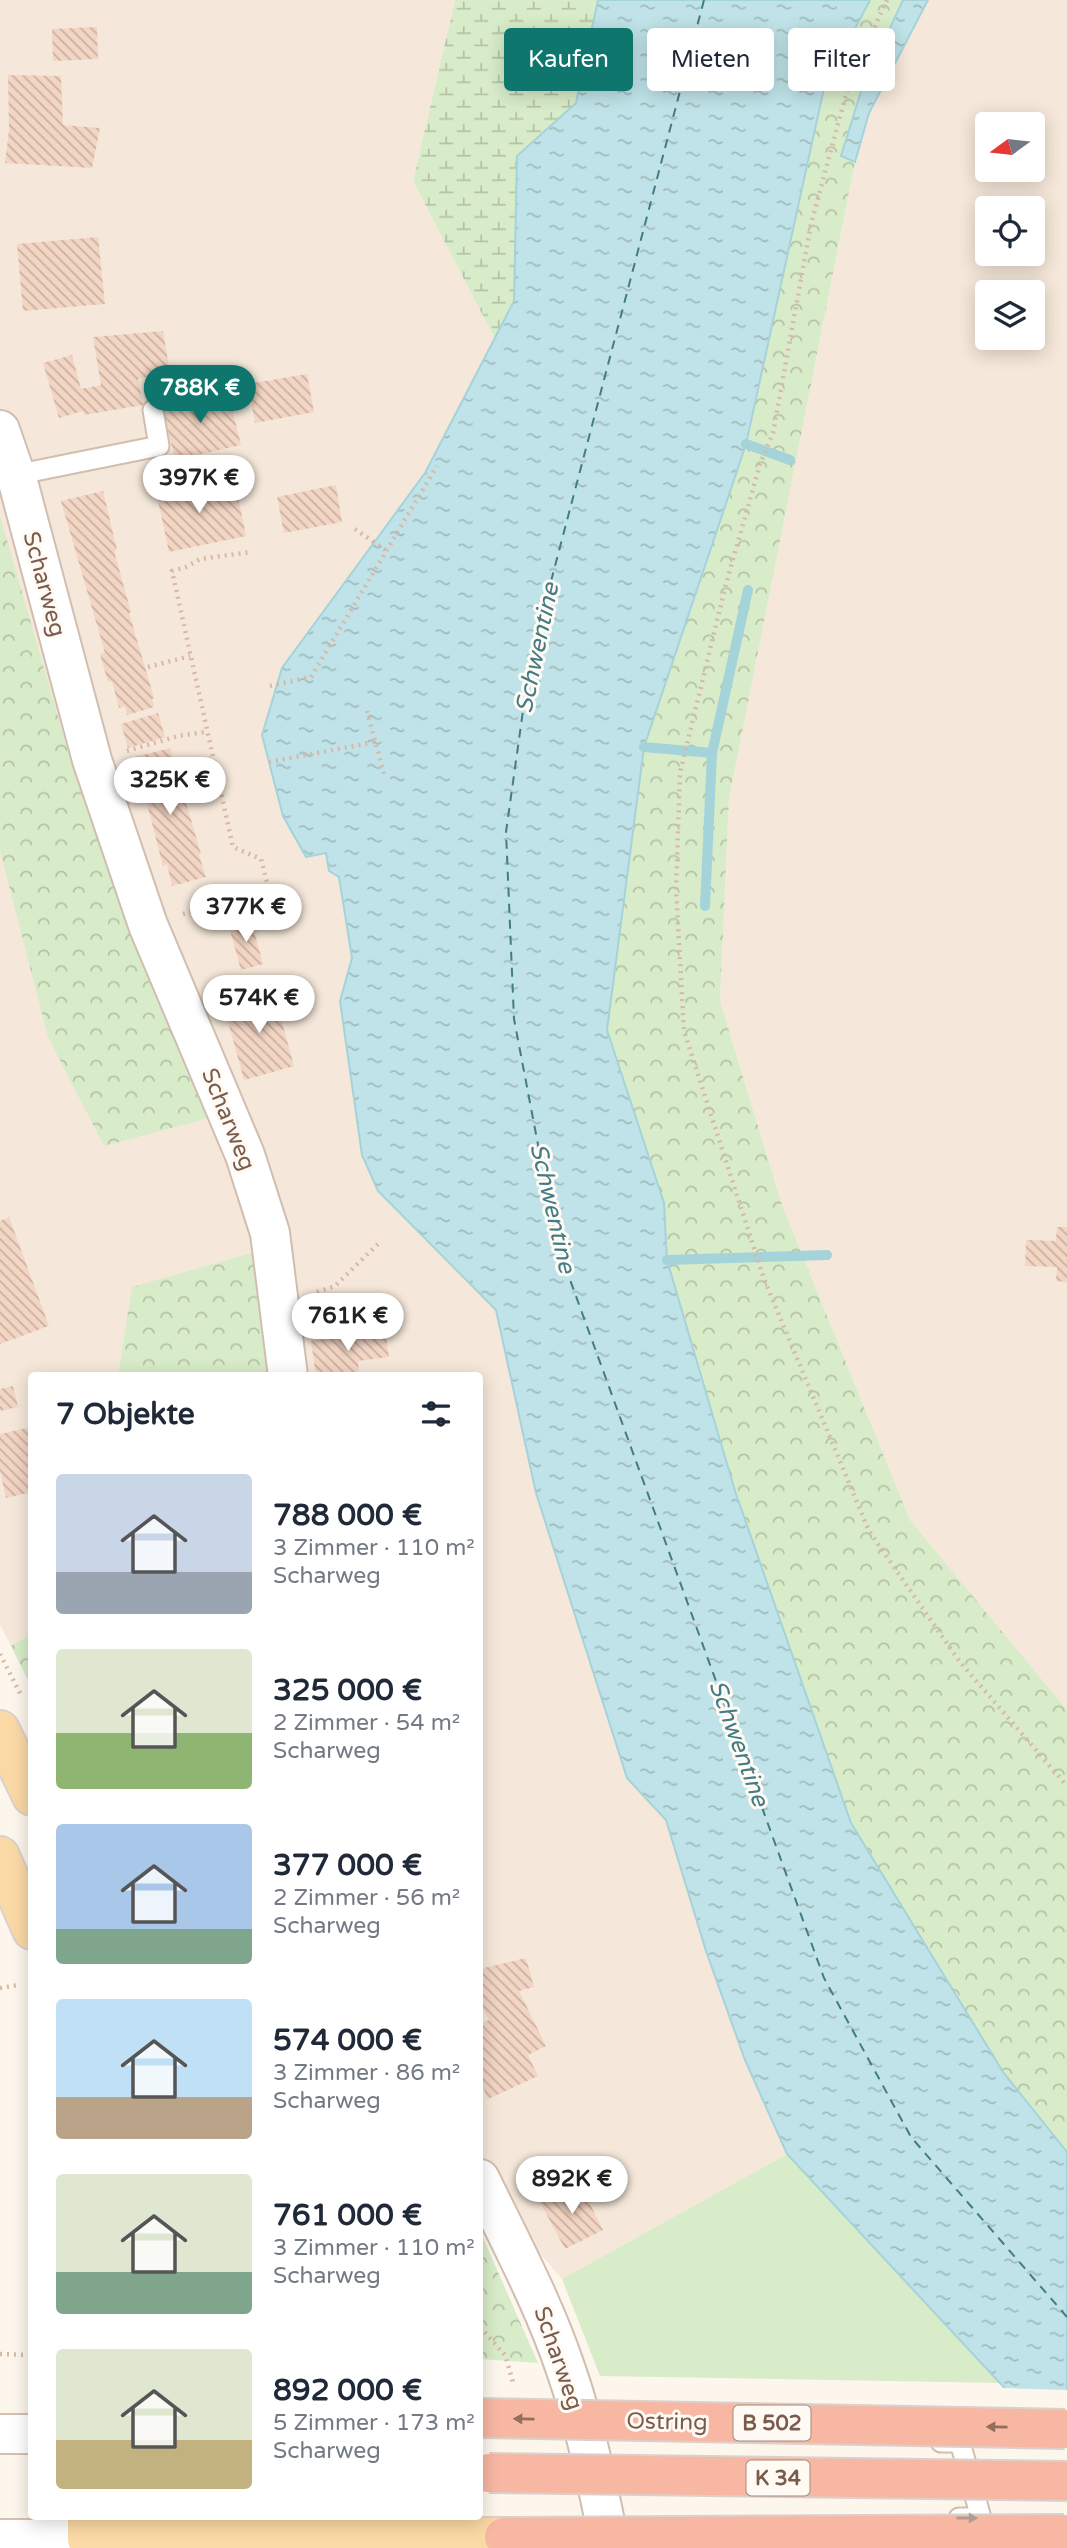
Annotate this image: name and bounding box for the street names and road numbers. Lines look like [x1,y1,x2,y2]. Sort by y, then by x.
street label: Scharweg [17,529,72,640]
street label: Scharweg [195,1064,261,1175]
street label: Scharweg [527,2303,589,2414]
road number: B 502 [734,2406,810,2440]
street label: Ostring [626,2407,708,2437]
road number: K 34 [746,2460,810,2496]

